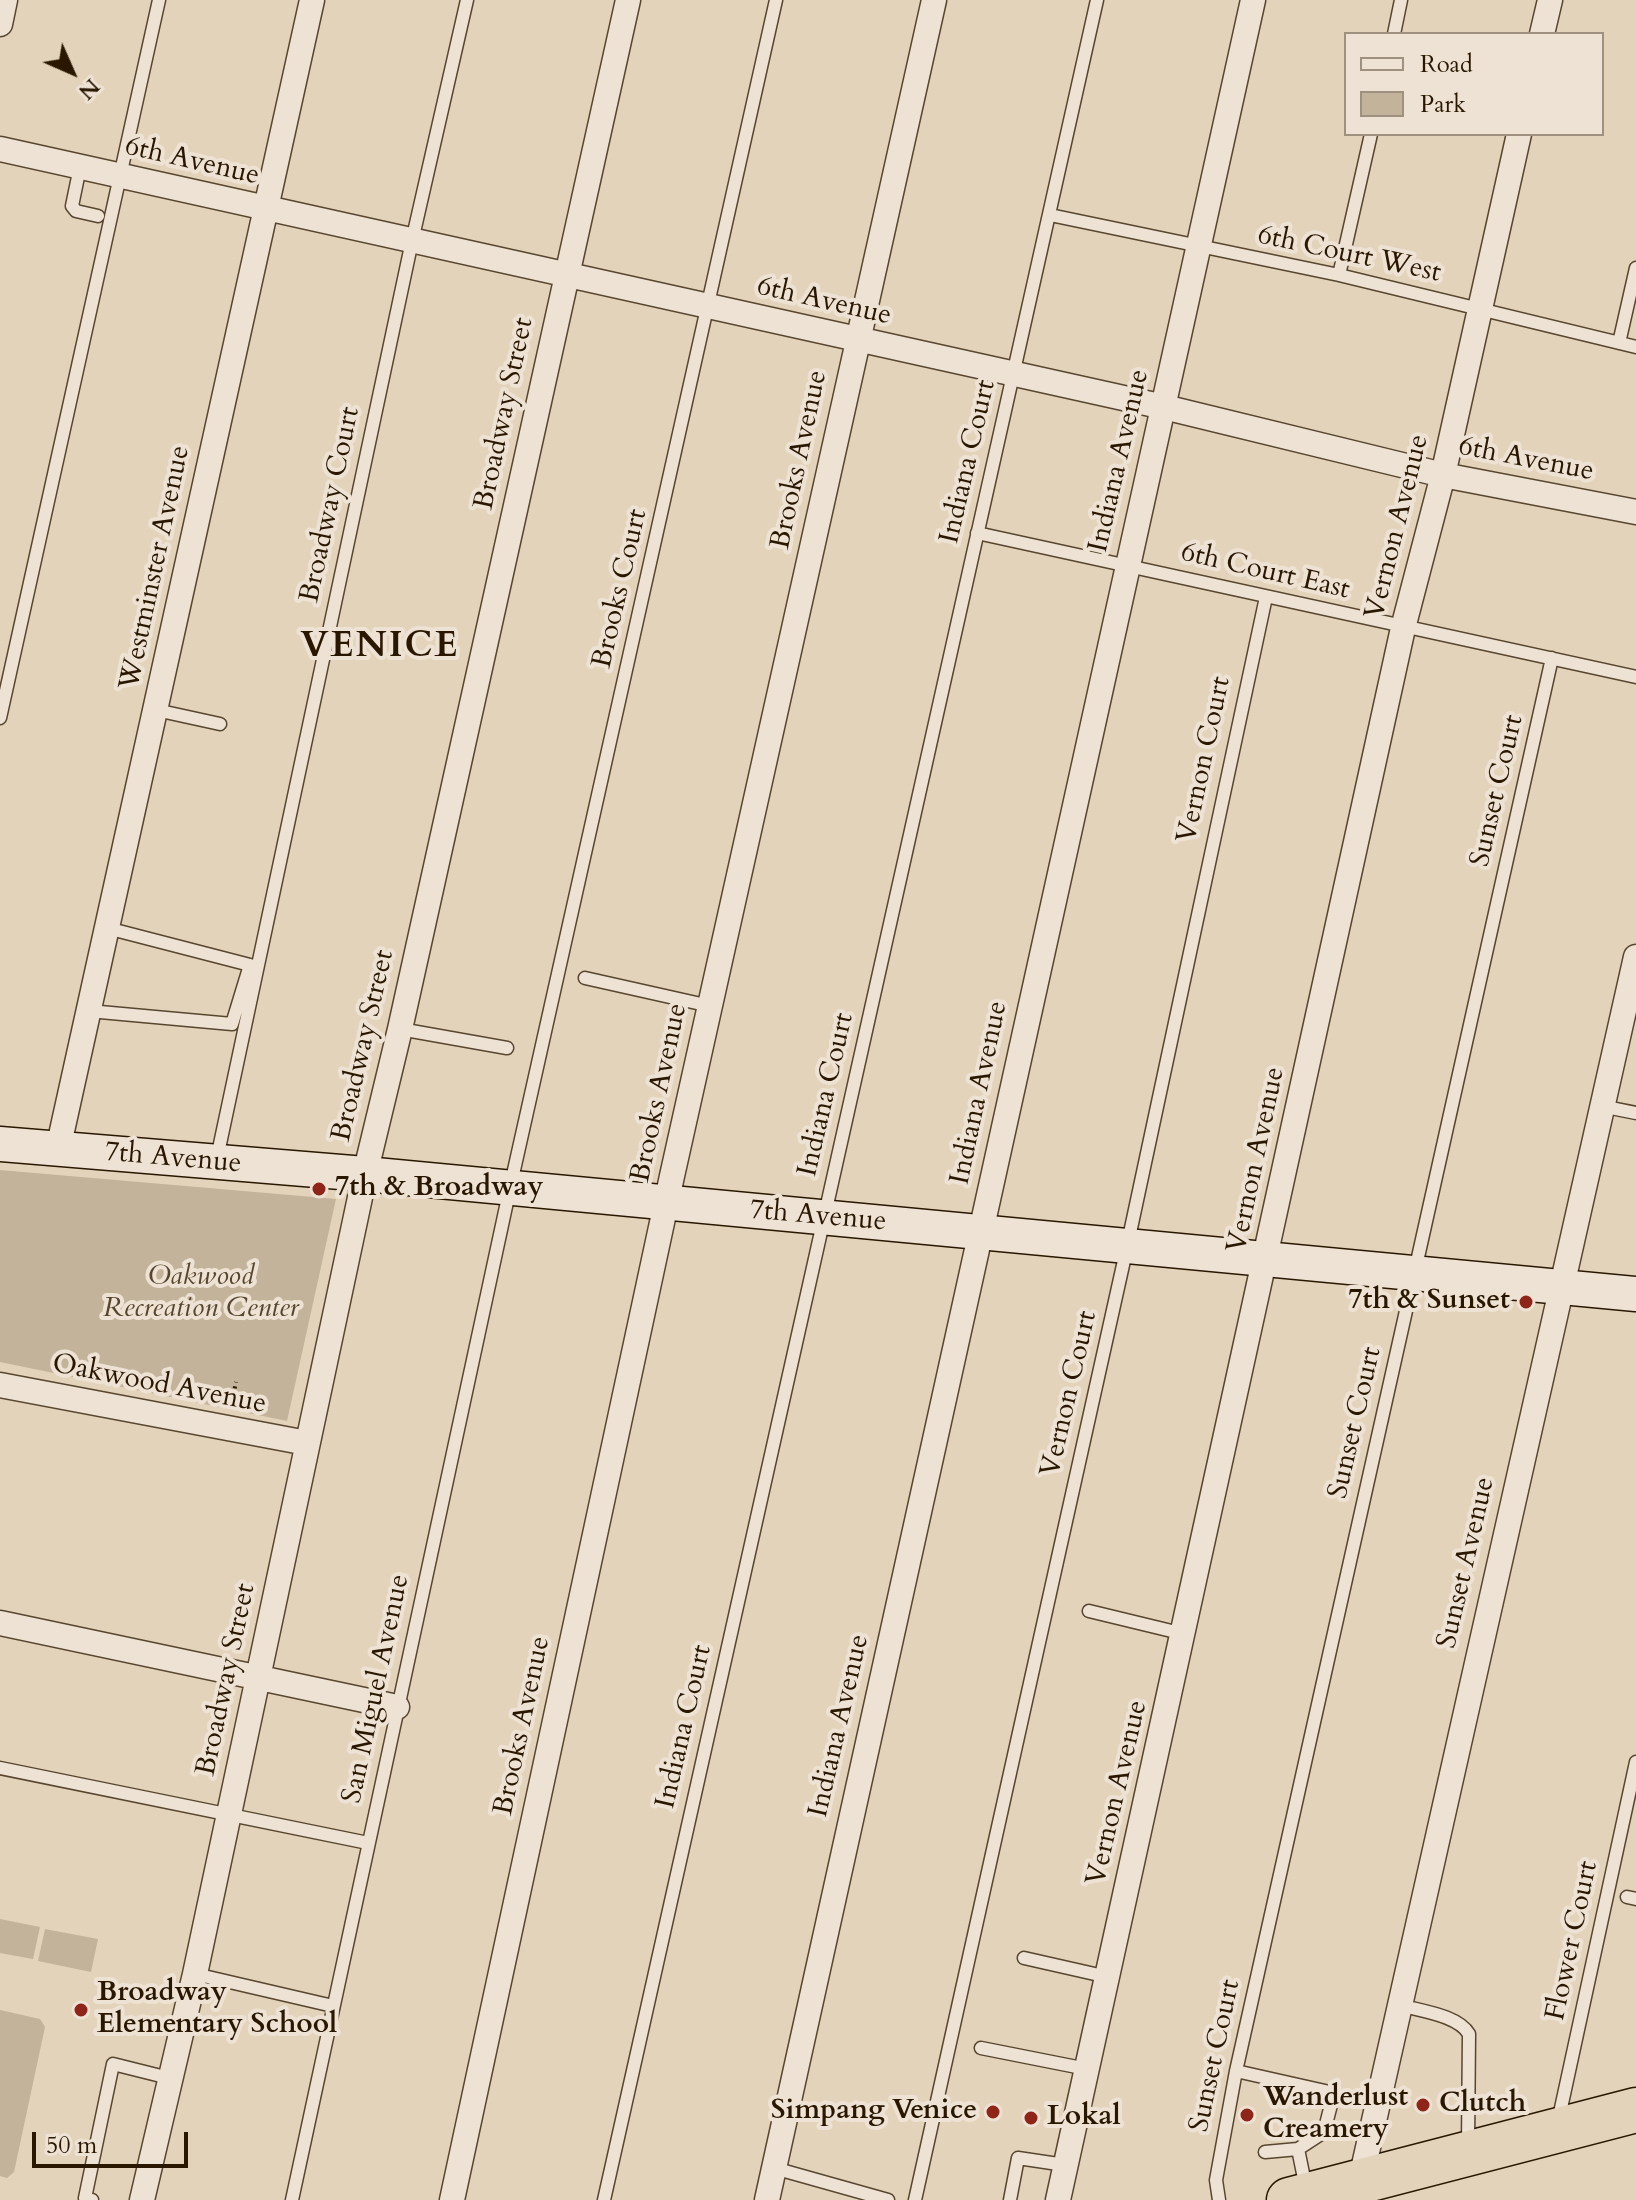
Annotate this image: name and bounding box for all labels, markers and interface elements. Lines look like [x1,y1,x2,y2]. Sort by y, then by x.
north arrow [32,32,112,112]
legend [1344,32,1604,136]
text: Road [1420,48,1473,81]
text: N [72,72,106,106]
text: Park [1420,88,1466,121]
street label: 6th Avenue [122,130,262,194]
street label: 6th Court West [1254,219,1444,291]
street label: 6th Avenue [754,270,894,334]
street label: Broadway Street [468,315,542,513]
street label: Indiana Avenue [1083,366,1157,556]
street label: Brooks Avenue [765,367,835,553]
street label: Indiana Court [934,377,1004,547]
street label: Broadway Court [294,404,368,606]
street label: 6th Avenue [1456,430,1596,490]
street label: Vernon Avenue [1359,431,1437,623]
street label: Westminster Avenue [114,443,198,693]
street label: Brooks Court [586,506,656,672]
street label: 6th Court East [1177,536,1353,608]
district label: VENICE [300,626,460,670]
street label: Vernon Court [1171,674,1239,846]
street label: Sunset Court [1464,712,1532,870]
street label: Broadway Street [326,947,402,1145]
street label: Indiana Avenue [944,998,1016,1188]
street label: Brooks Avenue [625,1000,695,1186]
street label: Indiana Court [792,1010,862,1180]
street label: Vernon Avenue [1221,1064,1293,1256]
street label: 7th Avenue [103,1136,243,1182]
place label: 7th & Broadway [335,1172,543,1206]
marker: 7th & Broadway [310,1180,328,1198]
street label: 7th Avenue [748,1194,888,1240]
park label: Oakwood Recreation Center [103,1261,299,1327]
place label: 7th & Sunset [1348,1285,1510,1319]
marker: 7th & Sunset [1517,1293,1535,1311]
street label: Vernon Court [1035,1308,1105,1480]
street label: Sunset Court [1322,1344,1390,1502]
street label: Oakwood Avenue [49,1348,269,1422]
street label: Sunset Avenue [1431,1474,1503,1652]
street label: San Miguel Avenue [336,1572,418,1806]
street label: Broadway Street [190,1581,264,1779]
street label: Indiana Avenue [803,1631,877,1821]
street label: Brooks Avenue [488,1633,558,1819]
street label: Indiana Court [650,1642,720,1812]
street label: Vernon Avenue [1080,1697,1156,1889]
street label: Flower Court [1540,1858,1606,2024]
place label: Broadway Elementary School [97,1977,337,2043]
street label: Sunset Court [1183,1977,1249,2135]
marker: Broadway Elementary School [72,2001,90,2019]
place label: Wanderlust Creamery [1263,2082,1408,2148]
place label: Clutch [1439,2088,1526,2122]
place label: Simpang Venice [771,2095,977,2129]
marker: Clutch [1414,2096,1432,2114]
place label: Lokal [1047,2101,1121,2135]
marker: Simpang Venice [984,2103,1002,2121]
marker: Wanderlust Creamery [1238,2106,1256,2124]
marker: Lokal [1022,2109,1040,2127]
scale bar [36,2116,192,2166]
text: 50 m [46,2129,97,2162]

